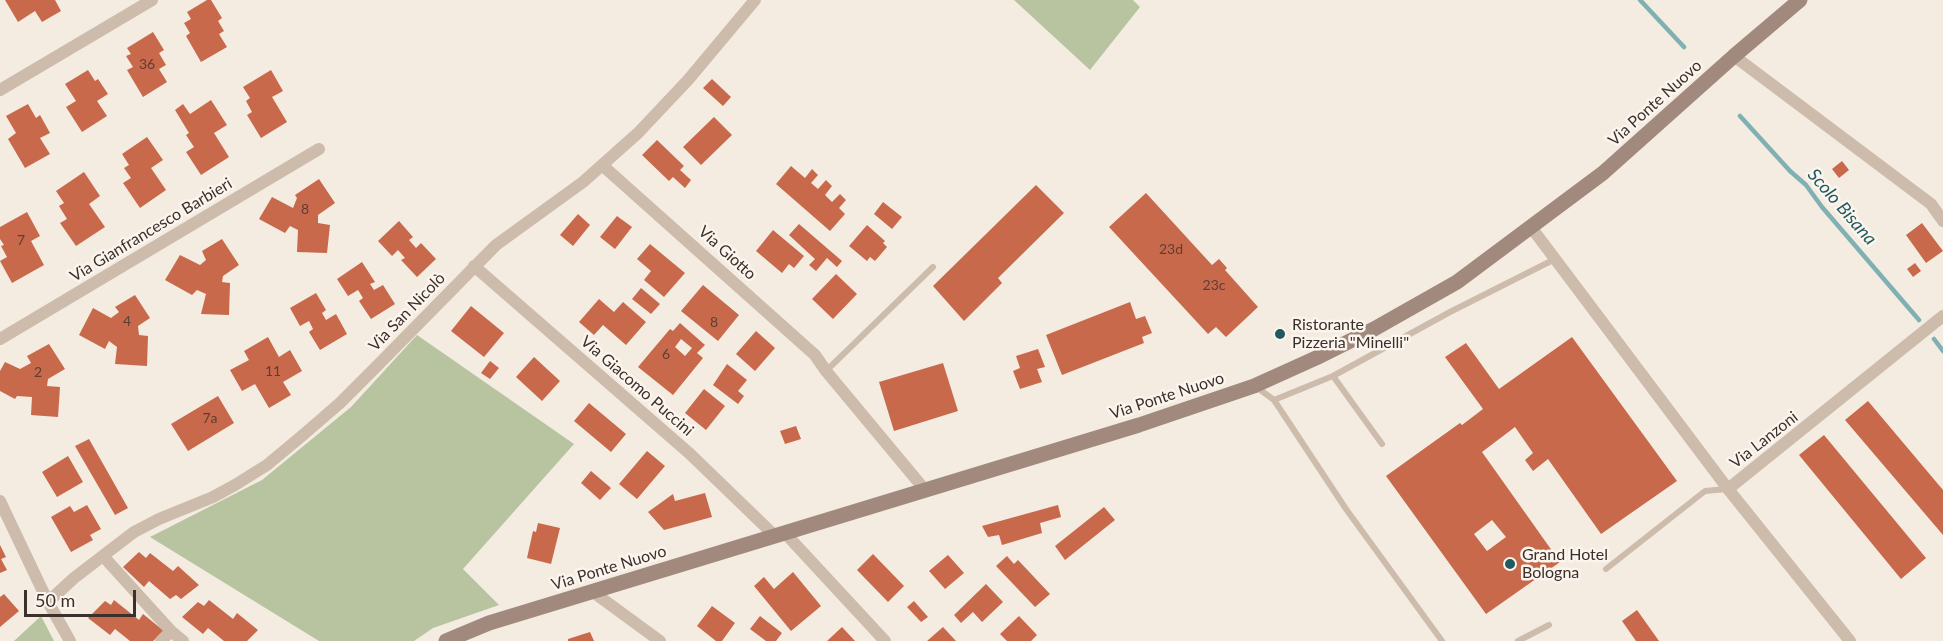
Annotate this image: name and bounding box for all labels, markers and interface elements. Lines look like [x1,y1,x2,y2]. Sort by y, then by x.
house number: 36 [139,56,155,72]
street label: Via Ponte Nuovo [1604,56,1706,150]
water label: Scolo Bisana [1803,164,1881,250]
street label: Via Gianfrancesco Barbieri [67,174,235,286]
house number: 8 [301,201,309,217]
street label: Via Giotto [694,222,760,284]
house number: 7 [17,232,25,248]
house number: 23d [1159,241,1183,257]
street label: Via San Nicolò [365,269,449,355]
house number: 23c [1203,277,1225,293]
house number: 4 [123,313,131,329]
house number: 8 [710,314,718,330]
place label: Ristorante Pizzeria "Minelli" [1292,315,1409,353]
marker: Ristorante Pizzeria "Minelli" [1273,327,1287,341]
street label: Via Giacomo Puccini [577,332,697,440]
house number: 6 [662,346,670,362]
house number: 11 [265,363,281,379]
house number: 2 [34,364,42,380]
street label: Via Ponte Nuovo [1107,368,1227,424]
street label: Via Lanzoni [1726,408,1802,472]
house number: 7a [202,410,218,426]
street label: Via Ponte Nuovo [549,541,669,595]
place label: Grand Hotel Bologna [1522,545,1608,583]
marker: Grand Hotel Bologna [1503,557,1517,571]
scale bar [27,578,140,616]
text: 50 m [35,589,75,611]

